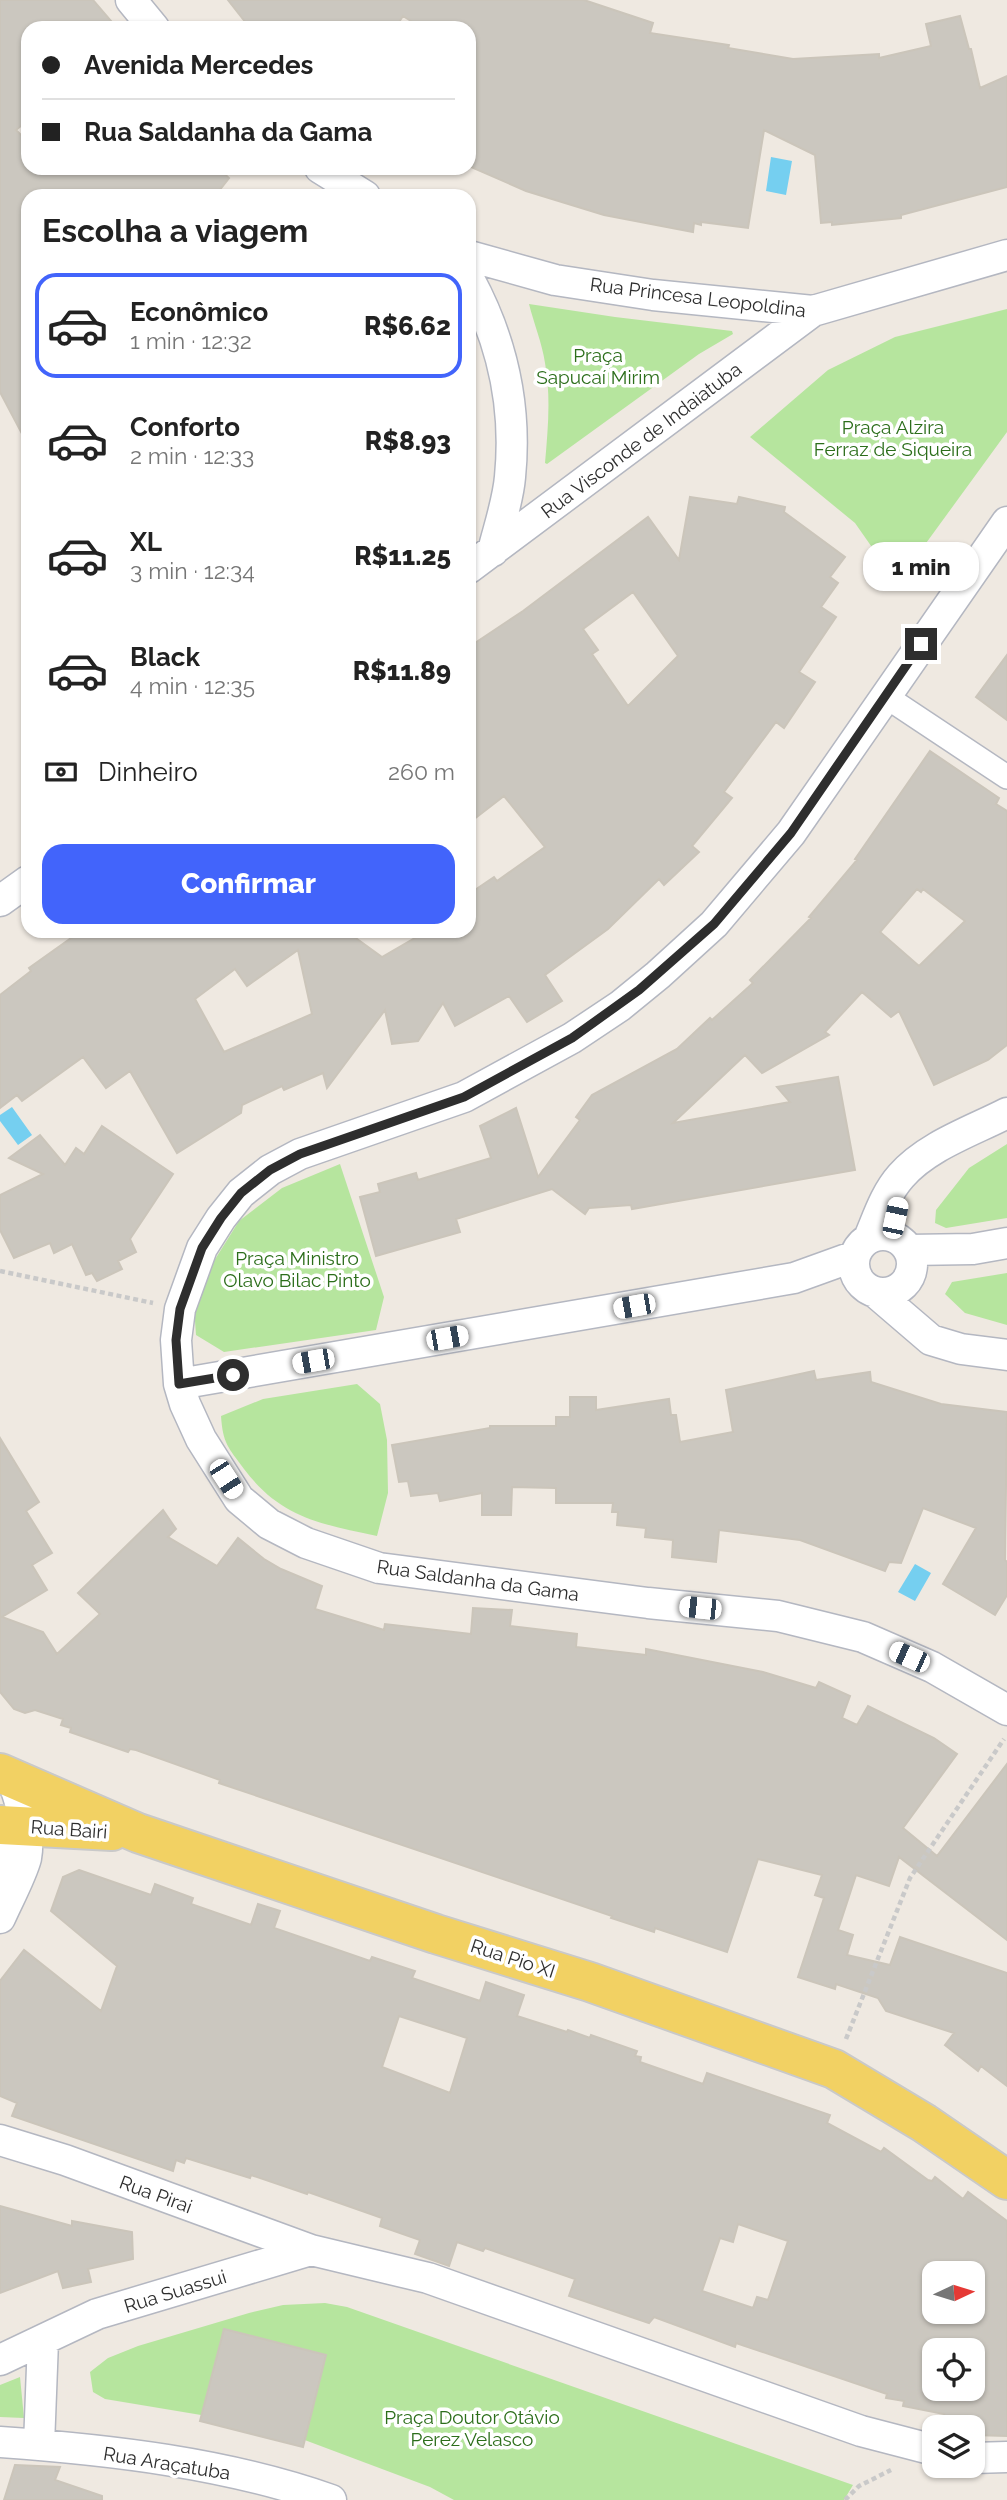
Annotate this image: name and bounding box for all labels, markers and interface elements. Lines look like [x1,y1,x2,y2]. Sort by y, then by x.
text: Avenida Mercedes [84,50,313,80]
text: Rua Saldanha da Gama [84,117,372,147]
text: Escolha a viagem [42,212,308,249]
street label: Rua Princesa Leopoldina [589,273,807,321]
icon: car [46,294,109,357]
text: Econômico [130,297,268,327]
text: R$6.62 [364,311,451,341]
text: 1 min · 12:32 [130,327,252,354]
park label: Praça Sapucaí Mirim [536,344,660,388]
street label: Rua Visconde de Indaiatuba [537,358,745,522]
icon: car [46,409,109,472]
text: Conforto [130,412,240,442]
park label: Praça Alzira Ferraz de Siqueira [814,416,972,460]
text: R$8.93 [365,426,451,456]
text: 2 min · 12:33 [130,442,254,469]
icon: car [46,524,109,587]
text: XL [130,527,162,557]
text: R$11.25 [354,541,451,571]
callout: 1 min [863,542,979,592]
text: 1 min [891,553,951,580]
text: 3 min · 12:34 [130,557,255,584]
route end [905,628,937,660]
icon: car [46,639,109,702]
text: Black [130,642,200,672]
text: R$11.89 [353,656,451,686]
text: 4 min · 12:35 [130,672,255,699]
icon: cash [42,753,80,791]
text: Dinheiro [98,757,198,787]
text: 260 m [388,758,455,785]
button: Confirmar [42,844,455,924]
car [881,1195,910,1241]
park label: Praça Ministro Olavo Bilac Pinto [223,1247,371,1291]
car [612,1292,657,1320]
car [425,1324,470,1352]
car [291,1347,336,1375]
route start [217,1359,249,1391]
car [206,1456,247,1502]
street label: Rua Saldanha da Gama [375,1555,581,1605]
car [679,1595,722,1621]
car [886,1639,933,1675]
street label: Rua Bairi [30,1815,108,1843]
street label: Rua Pio XI [468,1934,558,1982]
street label: Rua Pirai [117,2171,195,2217]
north arrow [922,2261,985,2324]
map controls [922,2261,985,2478]
street label: Rua Suassui [121,2265,229,2317]
button: locate [922,2338,985,2401]
park label: Praça Doutor Otávio Perez Velasco [384,2406,560,2450]
button: layers [922,2415,985,2478]
street label: Rua Araçatuba [102,2442,232,2484]

